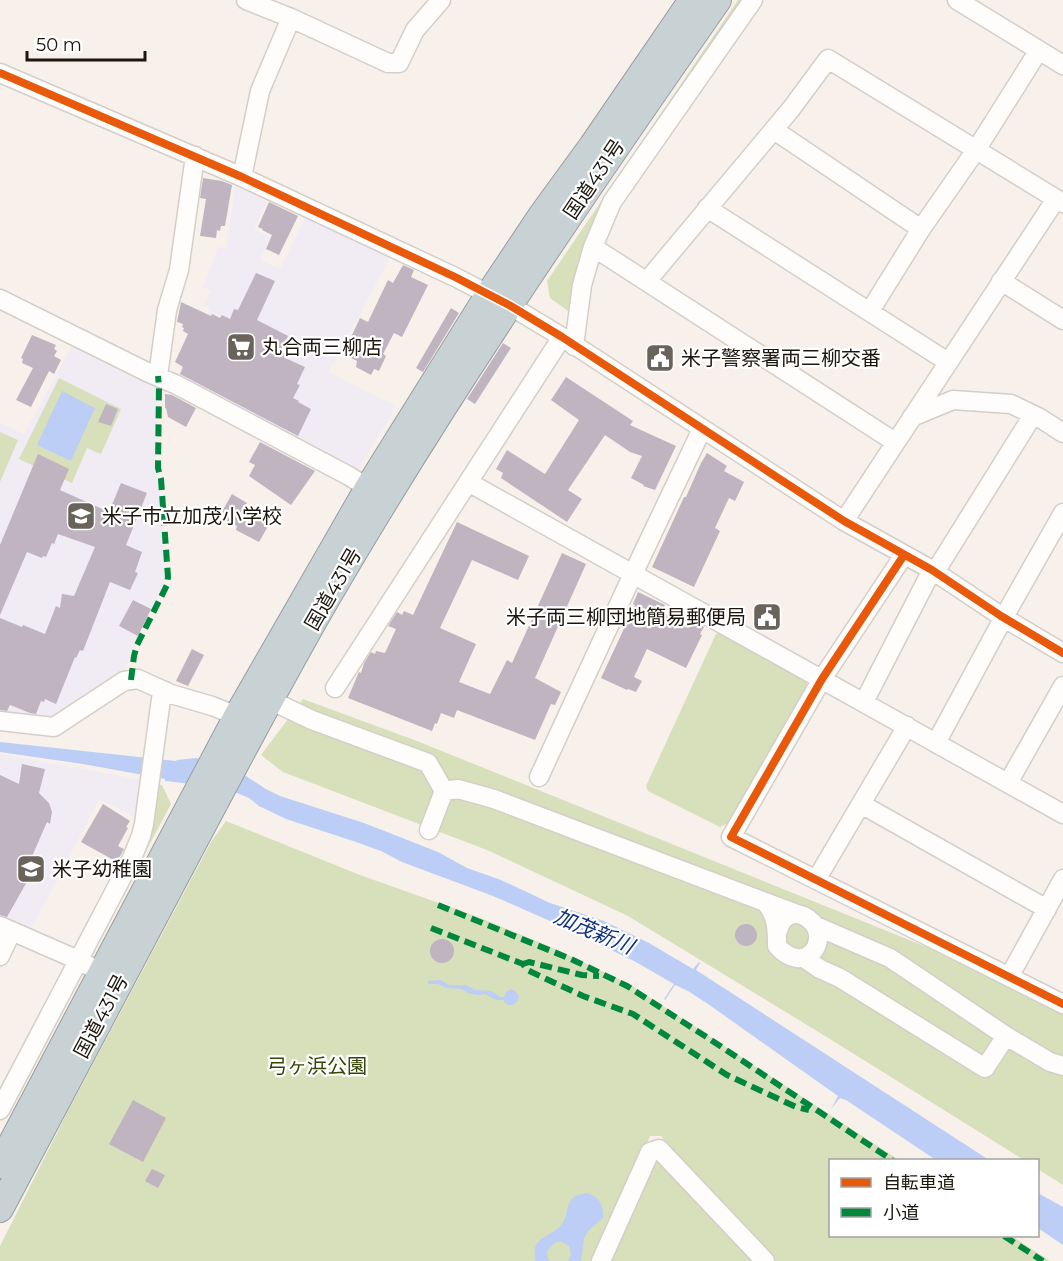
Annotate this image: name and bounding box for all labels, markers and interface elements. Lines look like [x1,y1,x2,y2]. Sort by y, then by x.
scale bar [27,24,146,62]
text: 50 m [36,34,82,56]
street label: 国道431号 [558,134,630,224]
supermarket icon: 丸合両三柳店 [225,331,257,363]
place label: 丸合両三柳店 [262,335,382,359]
public building icon: 米子警察署両三柳交番 [644,342,676,374]
place label: 米子警察署両三柳交番 [681,346,881,370]
school or university icon: 米子市立加茂小学校 [65,500,97,532]
place label: 米子市立加茂小学校 [102,504,282,528]
street label: 国道431号 [300,543,366,635]
public building icon: 米子両三柳団地簡易郵便局 [751,601,783,633]
place label: 米子両三柳団地簡易郵便局 [506,605,746,629]
school or university icon: 米子幼稚園 [15,853,47,885]
place label: 米子幼稚園 [52,857,152,881]
water label: 加茂新川 [550,903,639,960]
street label: 国道431号 [69,970,133,1062]
park label: 弓ヶ浜公園 [267,1054,367,1078]
legend [829,1159,1039,1237]
text: 自転車道 [883,1172,955,1194]
text: 小道 [883,1202,919,1224]

